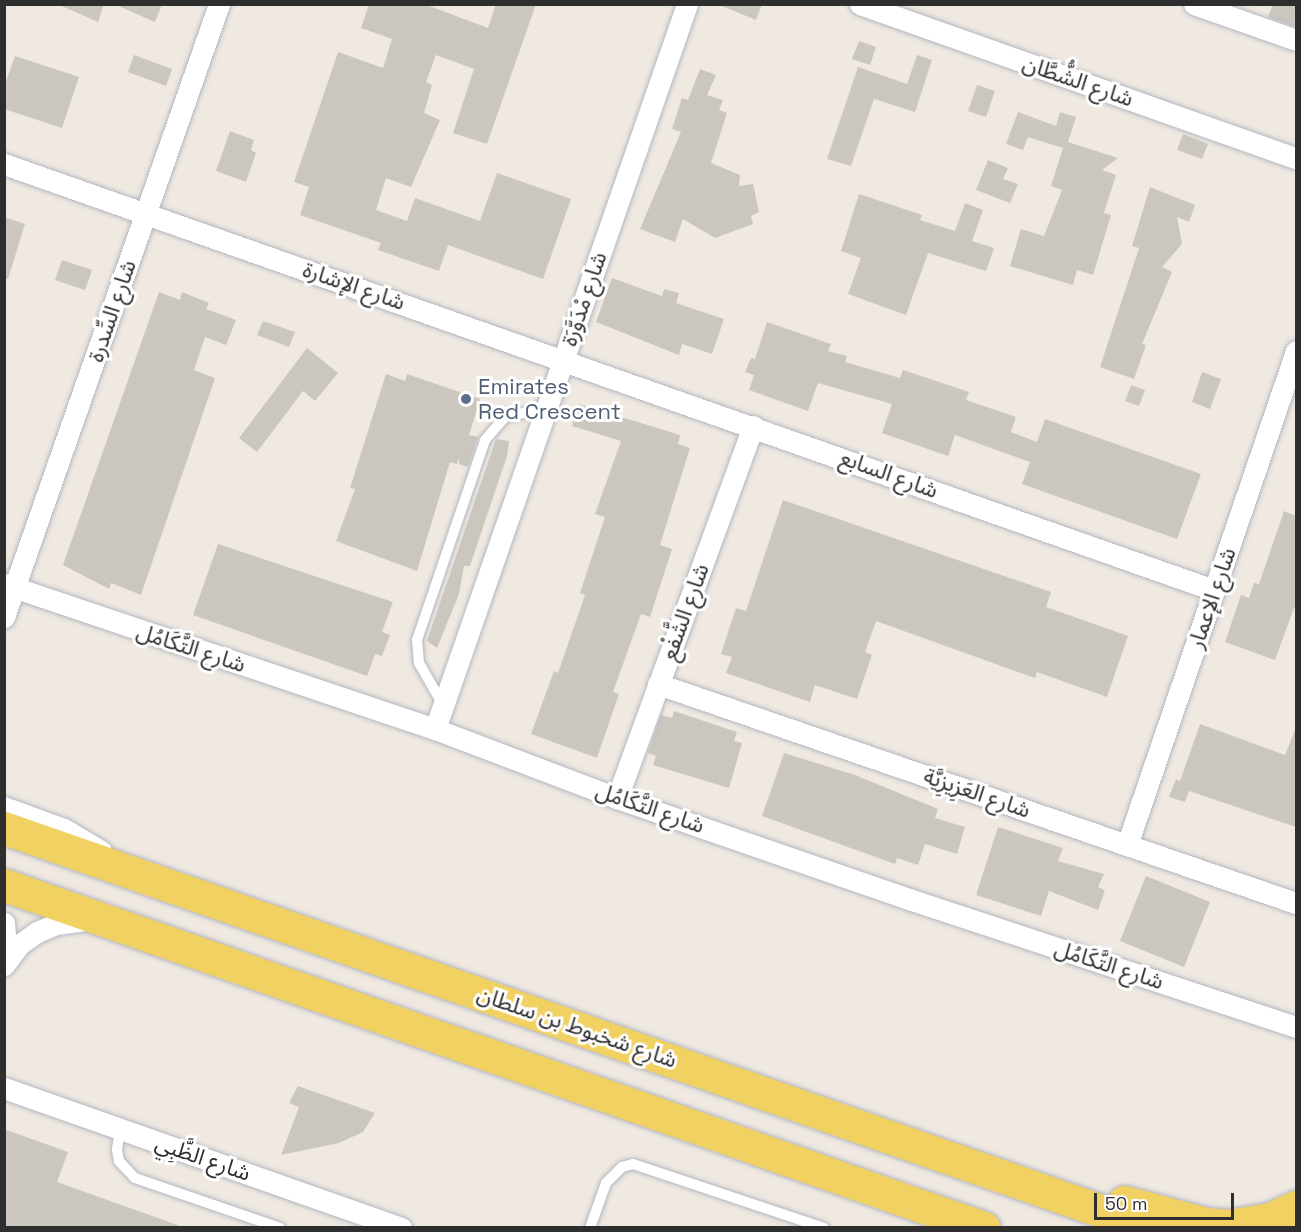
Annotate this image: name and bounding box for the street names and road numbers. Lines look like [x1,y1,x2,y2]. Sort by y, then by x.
street label: شارع الشُّطَّان [1019,50,1137,112]
street label: شارع مْدَوَّرَة [556,249,612,349]
street label: شارع الإشارة [299,256,409,316]
street label: شارع السِّدرة [82,257,142,365]
street label: شارع السابع [836,444,942,504]
street label: شارع الإعمار [1182,544,1242,652]
street label: شارع الشَّفْع [655,560,715,664]
street label: شارع التَّكَامُل [133,618,249,678]
street label: شارع العَزِيزِيَّة [920,762,1034,824]
street label: شارع التَّكَامُل [592,777,708,839]
street label: شارع التَّكَامُل [1051,935,1167,995]
street label: شارع شخبوط بن سلطان [474,980,680,1074]
street label: شارع الظَّبِي [152,1129,254,1187]

